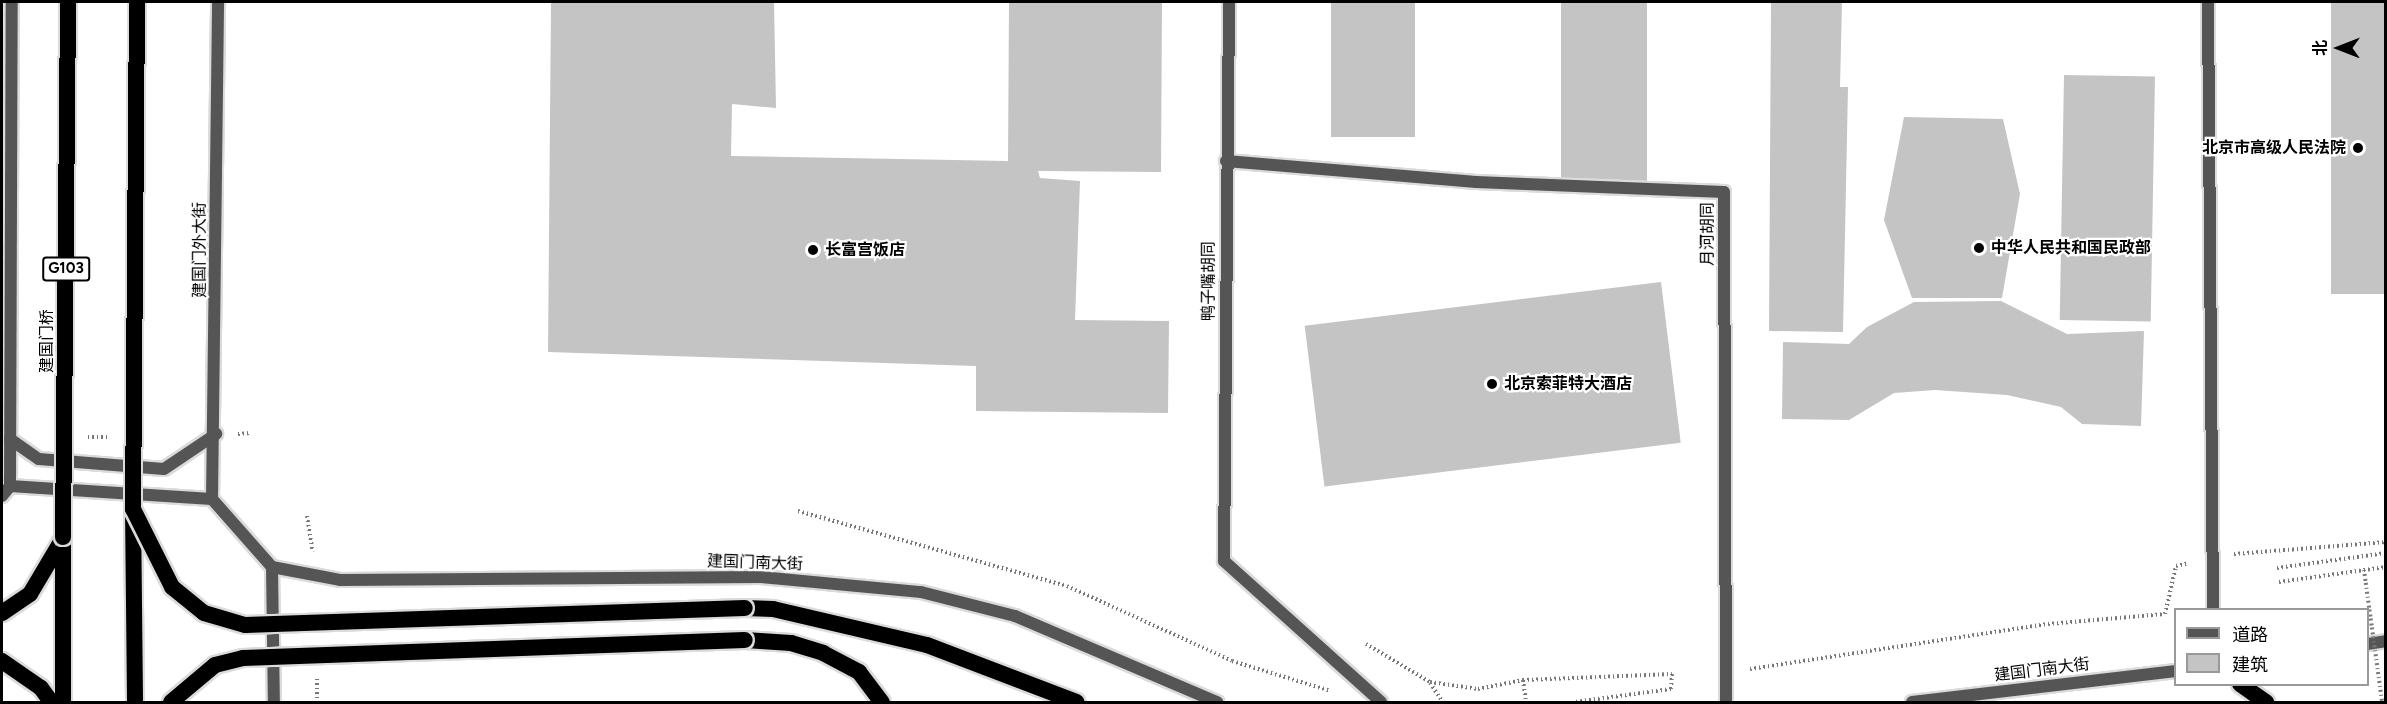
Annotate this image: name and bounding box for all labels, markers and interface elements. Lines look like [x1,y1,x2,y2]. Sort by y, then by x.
north arrow [2309,18,2369,78]
text: 北 [2311,40,2330,56]
place label: 北京市高级人民法院 [2202,138,2346,158]
marker: 北京市高级人民法院 [2351,141,2365,155]
street label: 建国门外大街 [190,202,210,298]
street label: 月河胡同 [1698,202,1718,266]
place label: 中华人民共和国民政部 [1991,238,2151,258]
place label: 长富宫饭店 [825,240,905,260]
street label: 鸭子嘴胡同 [1199,241,1219,321]
marker: 中华人民共和国民政部 [1972,241,1986,255]
marker: 长富宫饭店 [806,243,820,257]
road number: G103 [42,257,90,281]
street label: 建国门桥 [37,309,57,373]
place label: 北京索菲特大酒店 [1504,374,1632,394]
marker: 北京索菲特大酒店 [1485,377,1499,391]
street label: 建国门南大街 [707,552,803,574]
legend [2174,608,2369,686]
text: 道路 [2232,624,2268,646]
text: 建筑 [2232,654,2268,676]
street label: 建国门南大街 [1993,655,2091,685]

